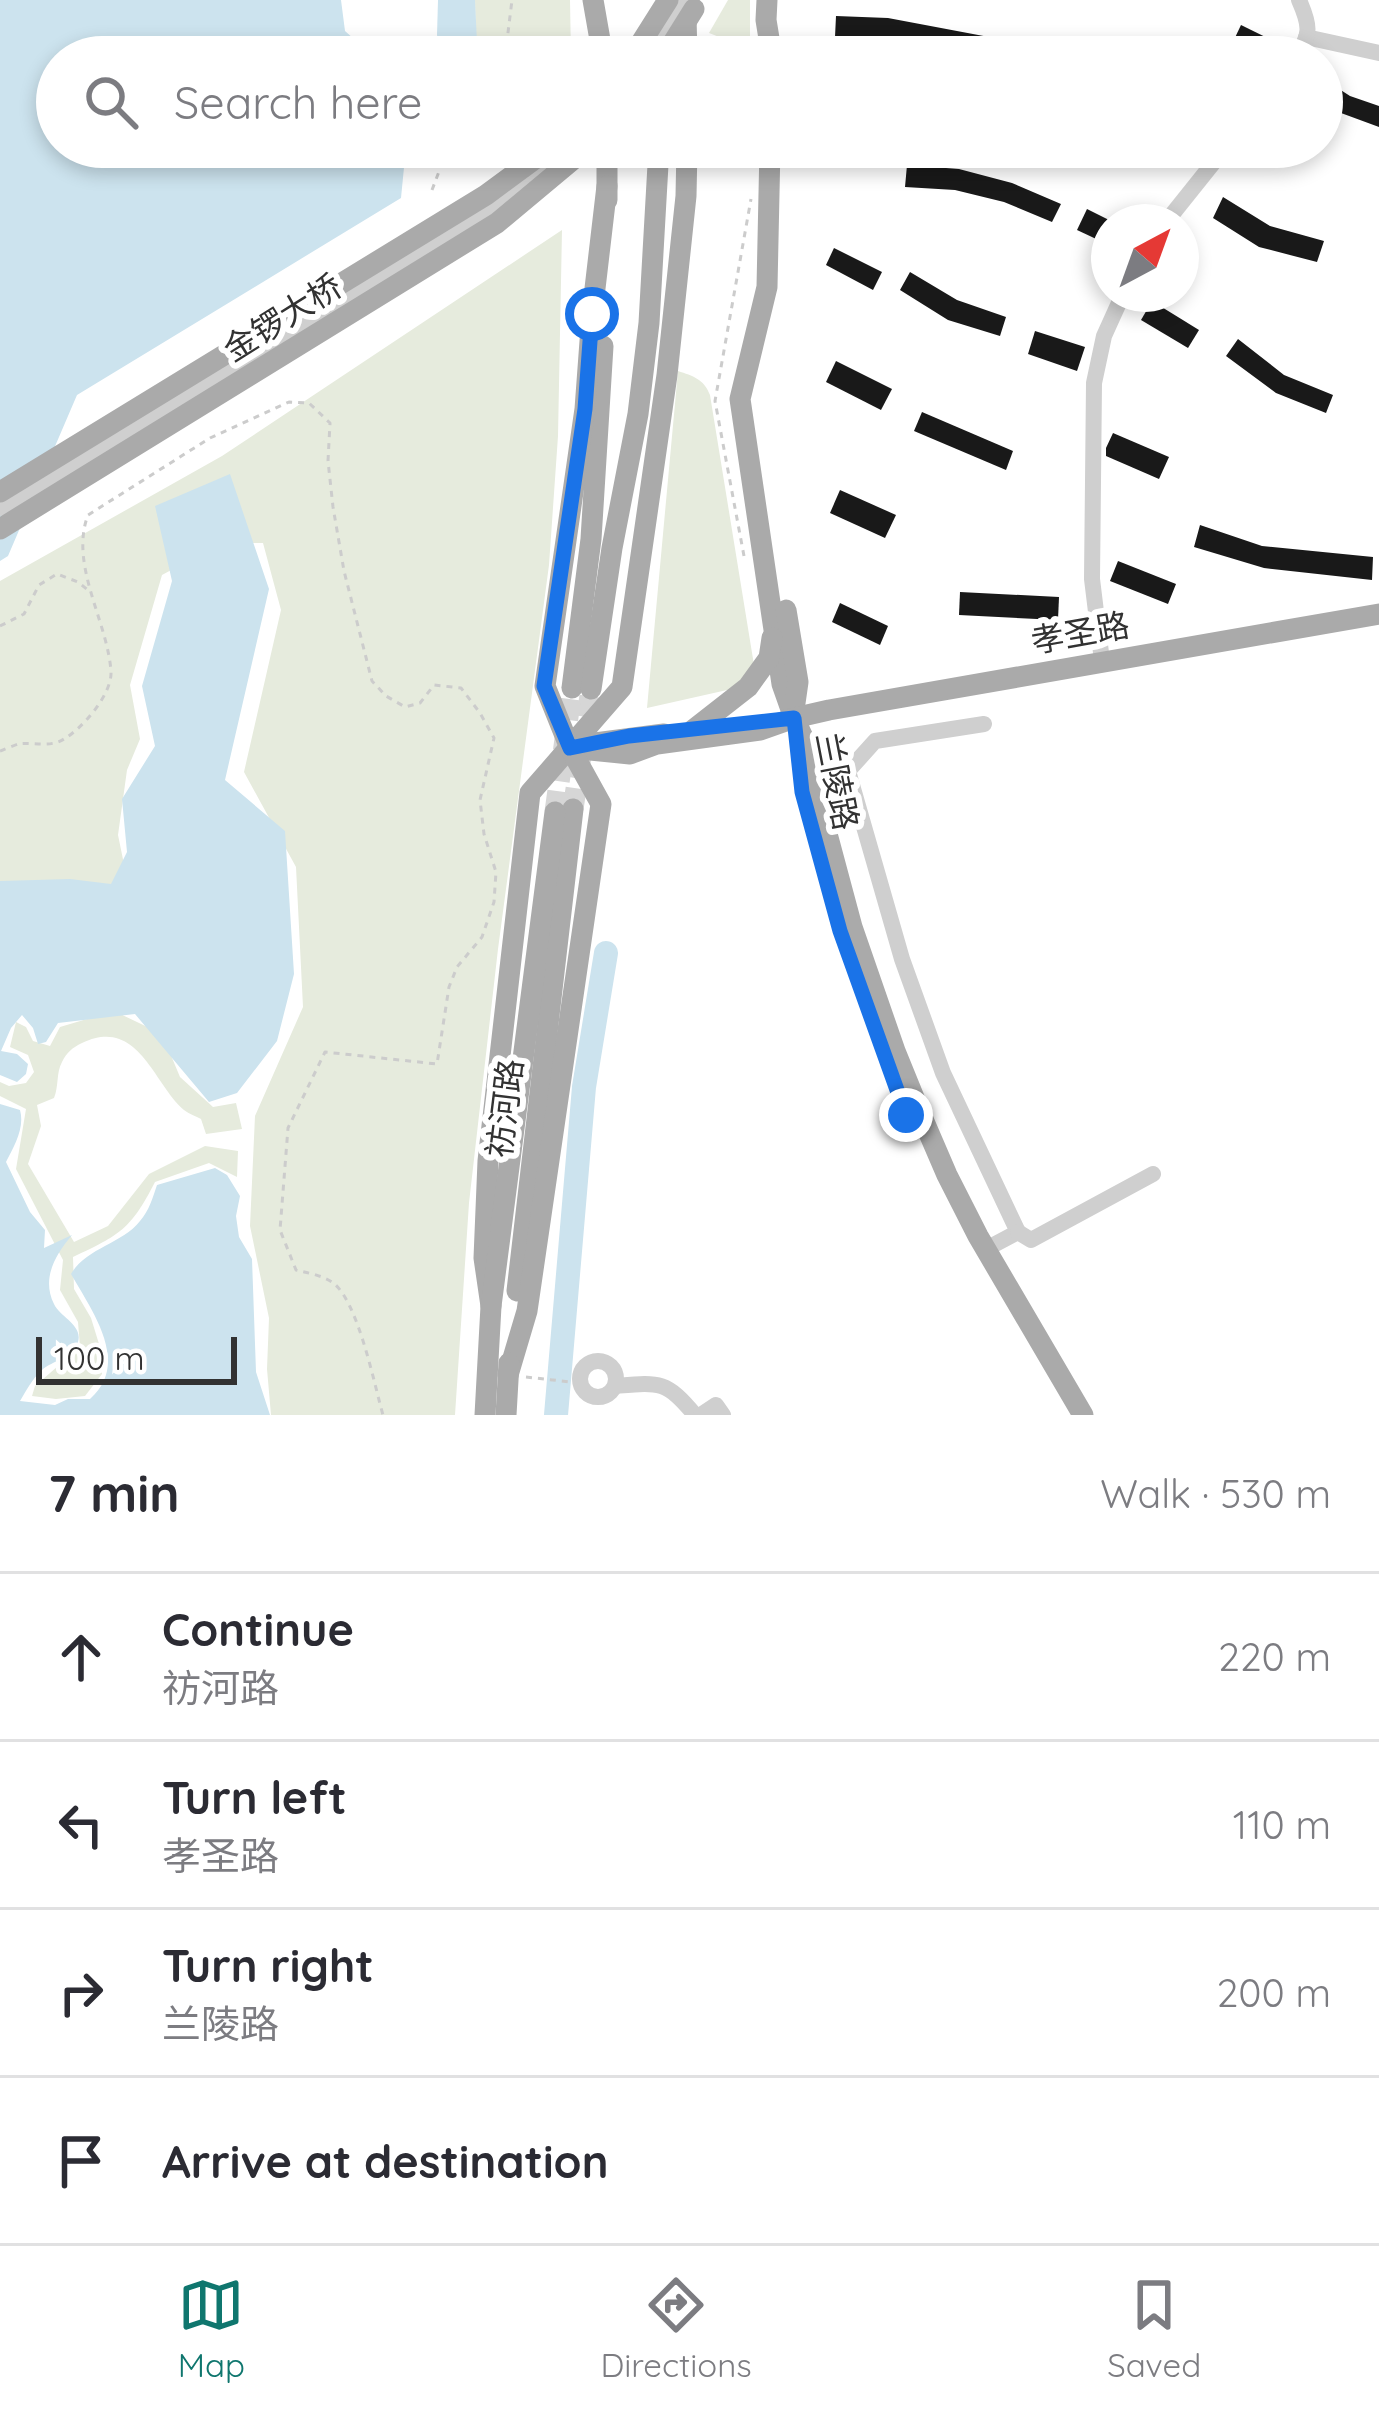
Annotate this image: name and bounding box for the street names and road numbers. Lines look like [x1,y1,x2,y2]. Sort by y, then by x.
street label: 金锣大桥 [215,265,349,369]
street label: 孝圣路 [1028,603,1132,661]
street label: 兰陵路 [808,728,868,834]
street label: 祊河路 [478,1056,530,1160]

